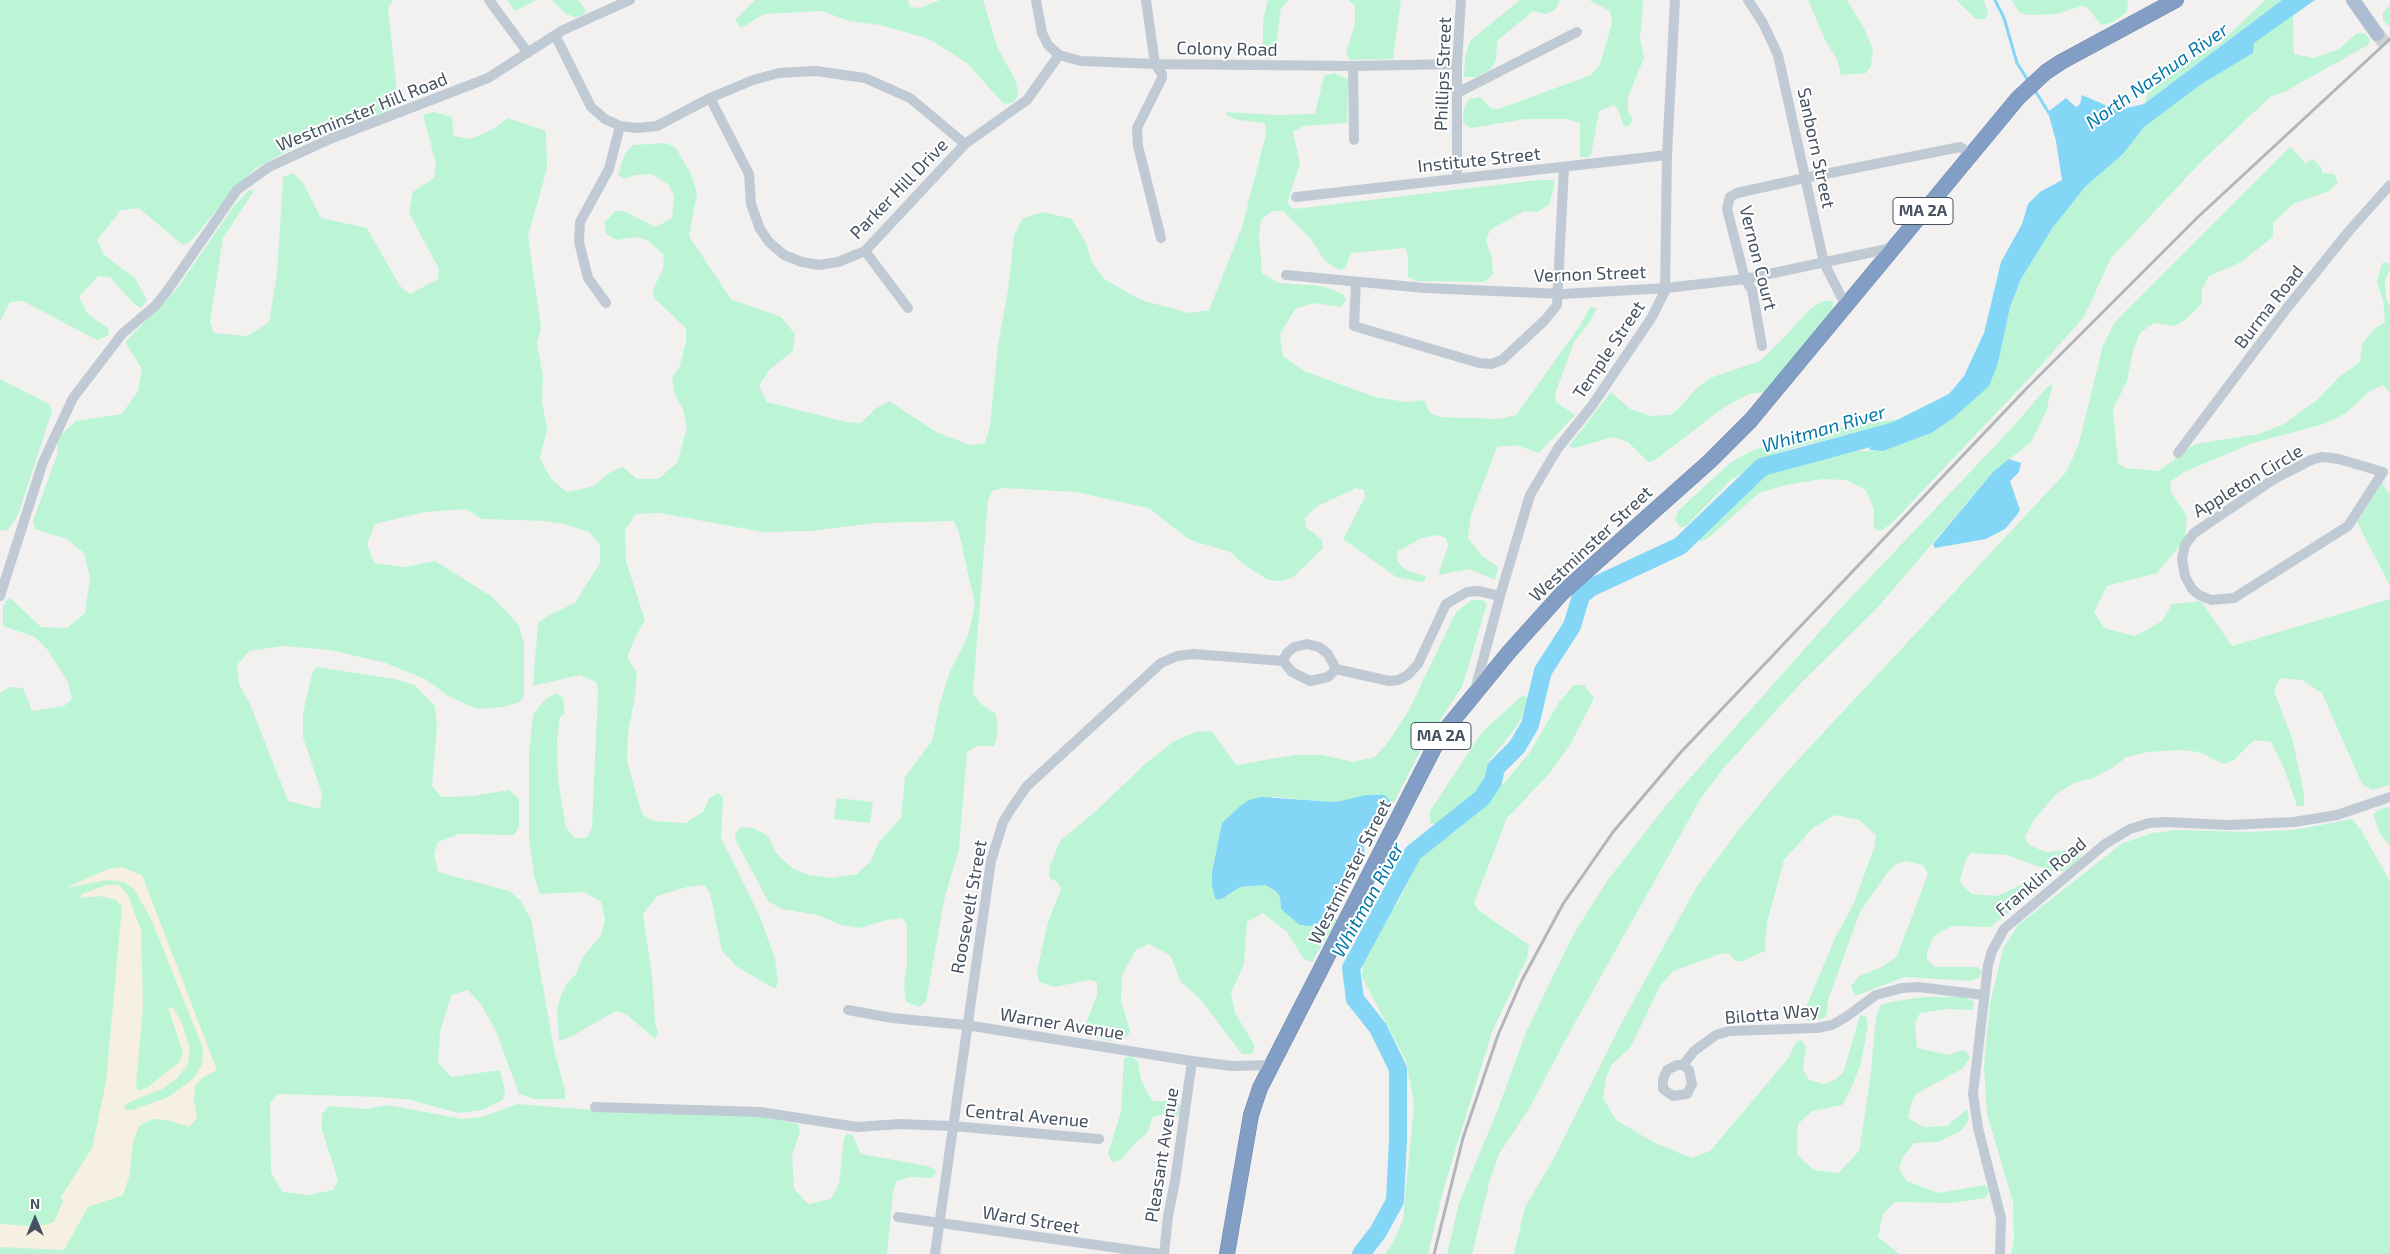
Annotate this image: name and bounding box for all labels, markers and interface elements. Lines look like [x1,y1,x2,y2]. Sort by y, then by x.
street label: Phillips Street [1430,16,1456,132]
water label: North Nashua River [2081,18,2233,134]
street label: Colony Road [1176,37,1278,61]
street label: Westminster Hill Road [273,68,451,156]
street label: Sanborn Street [1793,86,1839,210]
street label: Parker Hill Drive [846,134,952,244]
street label: Institute Street [1417,143,1541,177]
road number: MA 2A [1893,198,1953,225]
street label: Vernon Court [1735,203,1781,313]
street label: Vernon Street [1533,261,1647,287]
street label: Burma Road [2230,261,2308,353]
street label: Temple Street [1568,297,1650,403]
water label: Whitman River [1759,400,1889,458]
street label: Appleton Circle [2189,440,2307,522]
street label: Westminster Street [1525,482,1657,606]
road number: MA 2A [1411,722,1471,749]
street label: Westminster Street [1304,796,1396,948]
street label: Franklin Road [1991,833,2091,921]
street label: Roosevelt Street [947,838,991,976]
water label: Whitman River [1327,839,1409,961]
street label: Bilotta Way [1724,999,1820,1029]
street label: Warner Avenue [998,1004,1126,1044]
street label: Pleasant Avenue [1141,1086,1183,1224]
street label: Central Avenue [964,1100,1090,1132]
north arrow [10,1194,60,1244]
text: N [30,1195,40,1212]
street label: Ward Street [981,1202,1081,1238]

